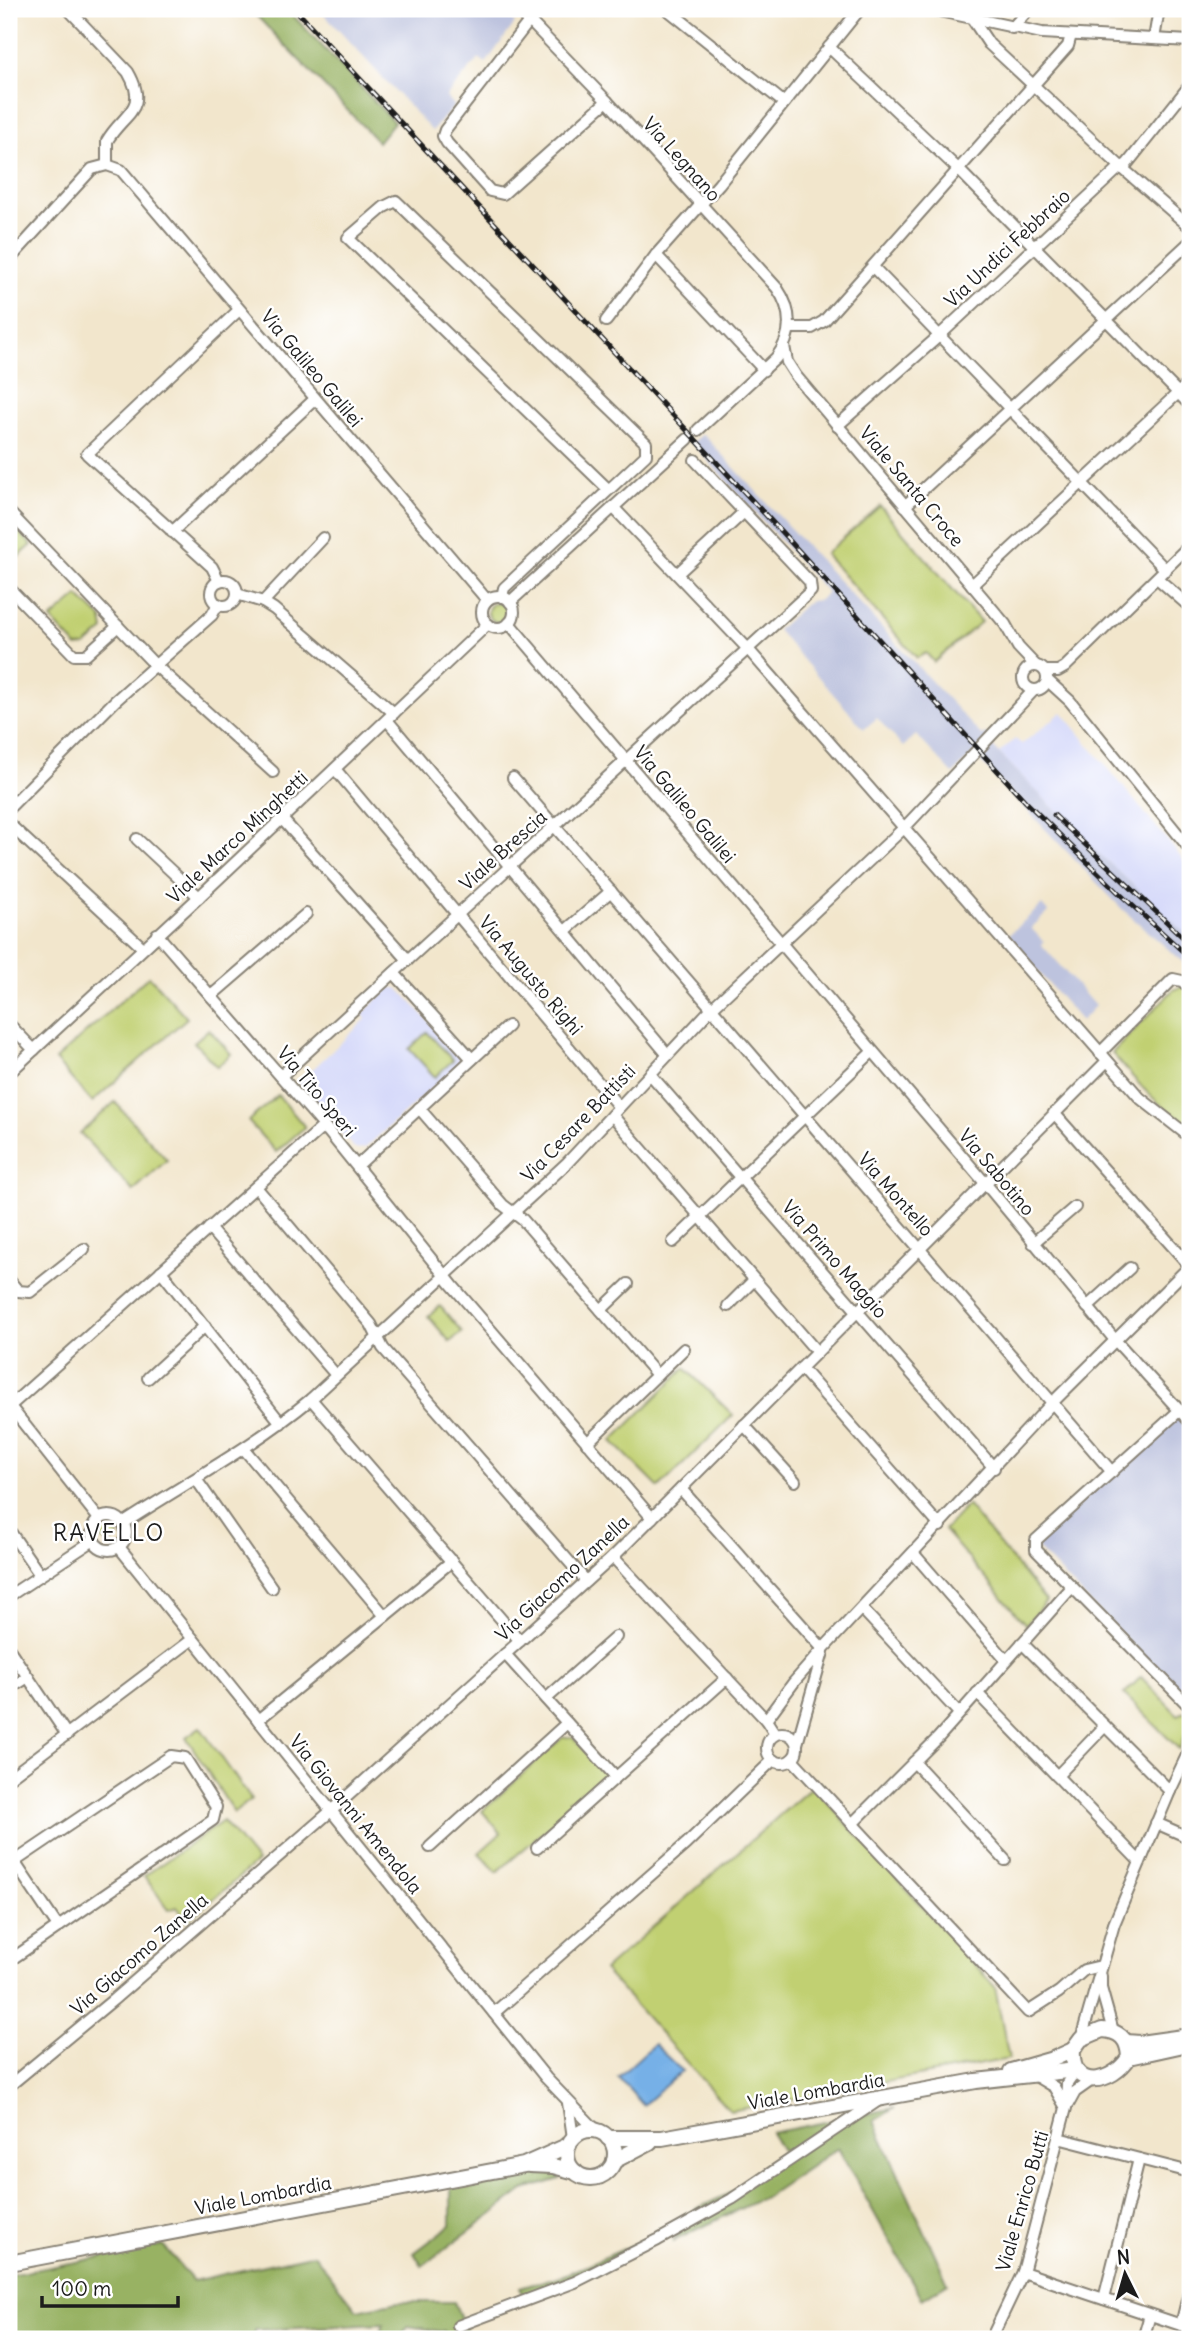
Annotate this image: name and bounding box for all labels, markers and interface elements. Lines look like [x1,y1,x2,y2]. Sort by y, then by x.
street label: Via Legnano [638,112,726,206]
street label: Via Undici Febbraio [939,183,1075,313]
street label: Via Galileo Galilei [256,304,368,432]
street label: Viale Santa Croce [855,421,969,551]
street label: Via Galileo Galilei [629,740,741,868]
street label: Viale Marco Minghetti [162,766,312,908]
street label: Viale Brescia [454,804,552,895]
street label: Via Augusto Righi [474,910,588,1040]
street label: Via Tito Speri [272,1041,362,1141]
street label: Via Cesare Battisti [516,1059,640,1187]
street label: Via Sabotino [954,1124,1040,1220]
street label: Via Montello [853,1147,939,1241]
street label: Via Primo Maggio [777,1195,893,1323]
street label: Via Giacomo Zanella [490,1510,634,1646]
district label: RAVELLO [53,1518,165,1547]
street label: Via Giovanni Amendola [284,1730,428,1899]
street label: Via Giacomo Zanella [65,1888,213,2020]
street label: Viale Lombardia [746,2067,886,2115]
street label: Viale Enrico Butti [990,2128,1054,2274]
street label: Viale Lombardia [193,2170,333,2220]
north arrow [1090,2240,1160,2310]
text: N [1116,2245,1131,2270]
scale bar [42,2264,178,2308]
text: 100 m [52,2275,111,2302]

